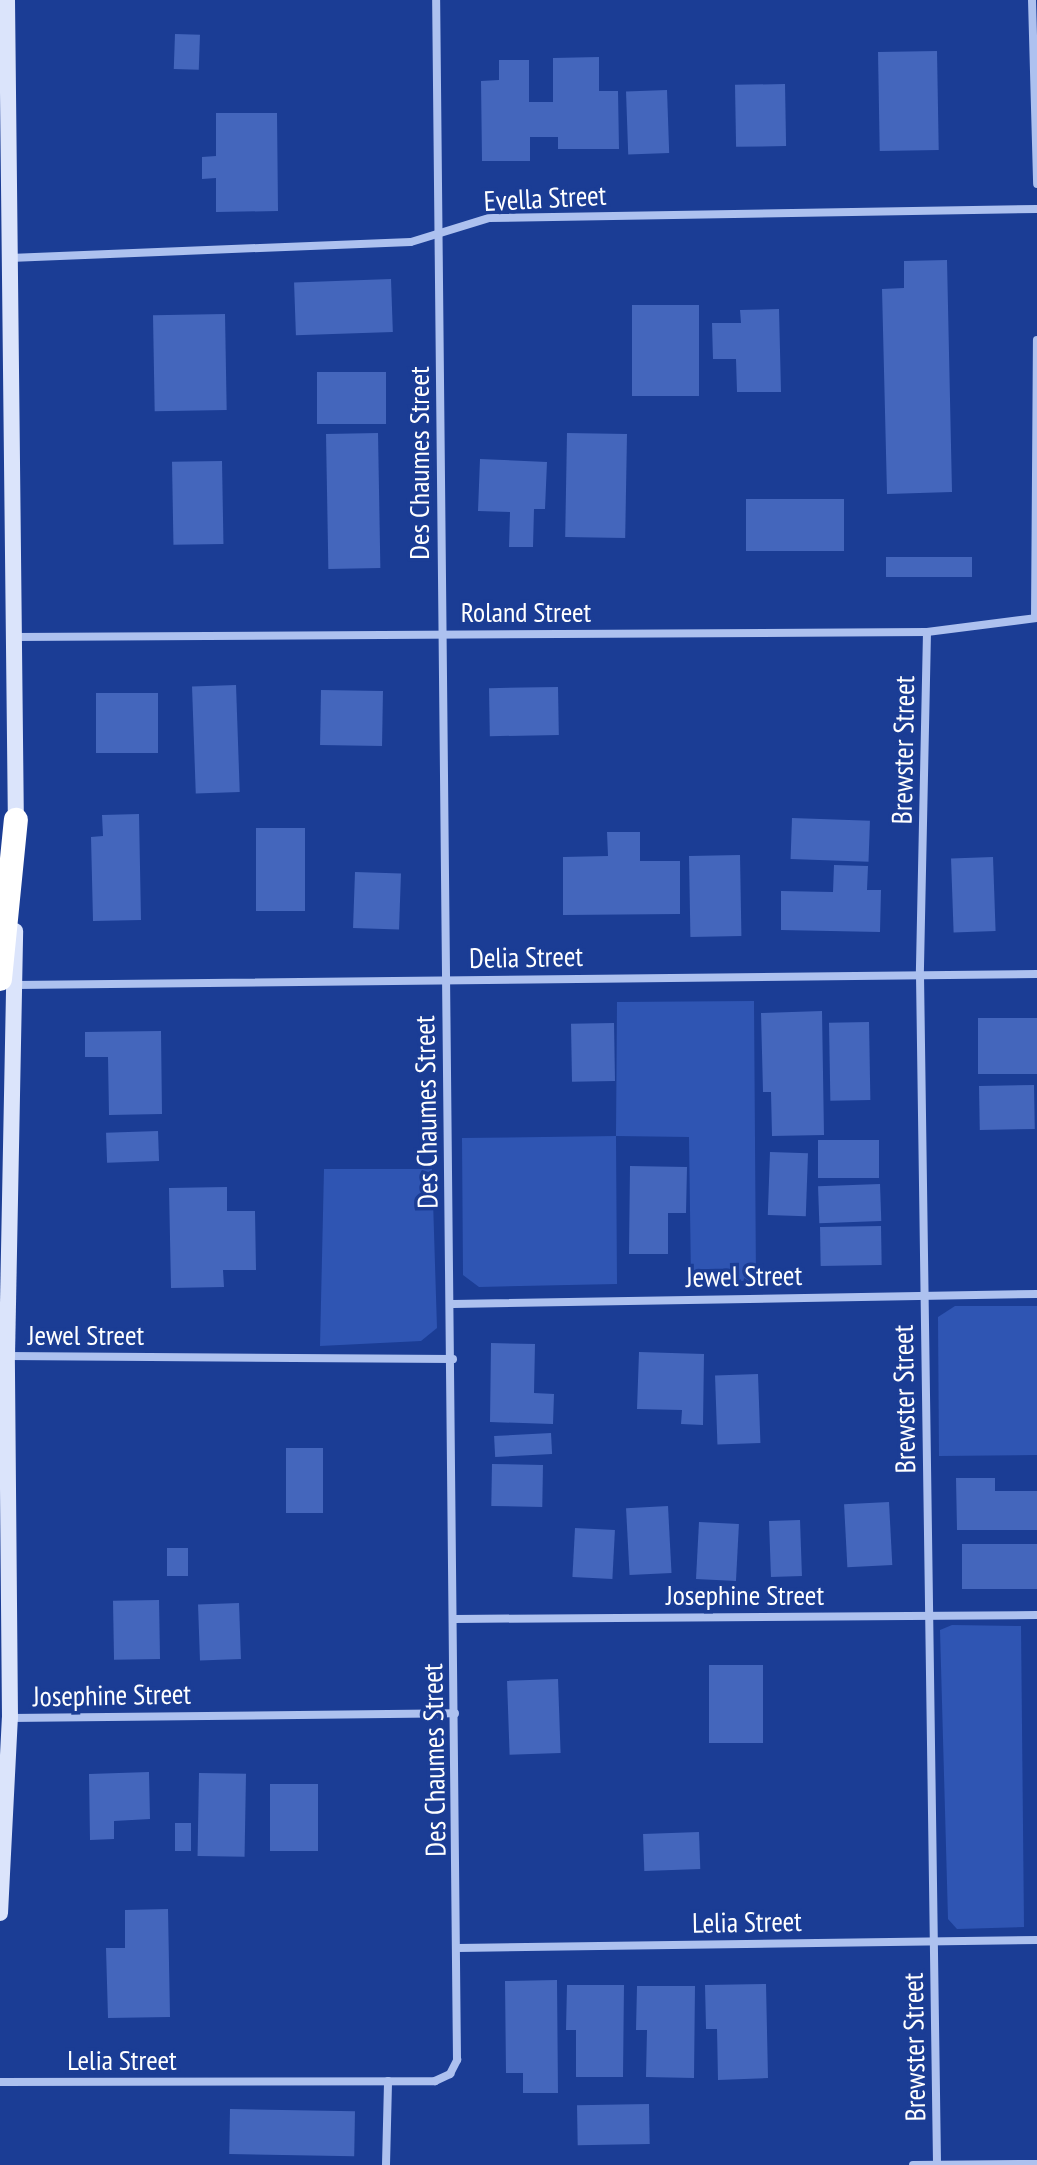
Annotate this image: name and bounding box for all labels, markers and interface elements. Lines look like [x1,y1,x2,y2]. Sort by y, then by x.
street label: Evella Street [483,178,607,218]
street label: Des Chaumes Street [402,366,436,560]
street label: Roland Street [461,595,591,629]
street label: Brewster Street [885,675,921,825]
street label: Delia Street [469,939,583,975]
street label: Des Chaumes Street [408,1015,444,1209]
street label: Jewel Street [686,1258,802,1294]
street label: Jewel Street [28,1318,144,1352]
street label: Brewster Street [886,1324,922,1474]
street label: Josephine Street [666,1578,824,1612]
street label: Des Chaumes Street [416,1663,452,1857]
street label: Josephine Street [33,1677,191,1713]
street label: Lelia Street [692,1904,802,1940]
street label: Brewster Street [896,1972,932,2122]
street label: Lelia Street [67,2043,177,2077]

